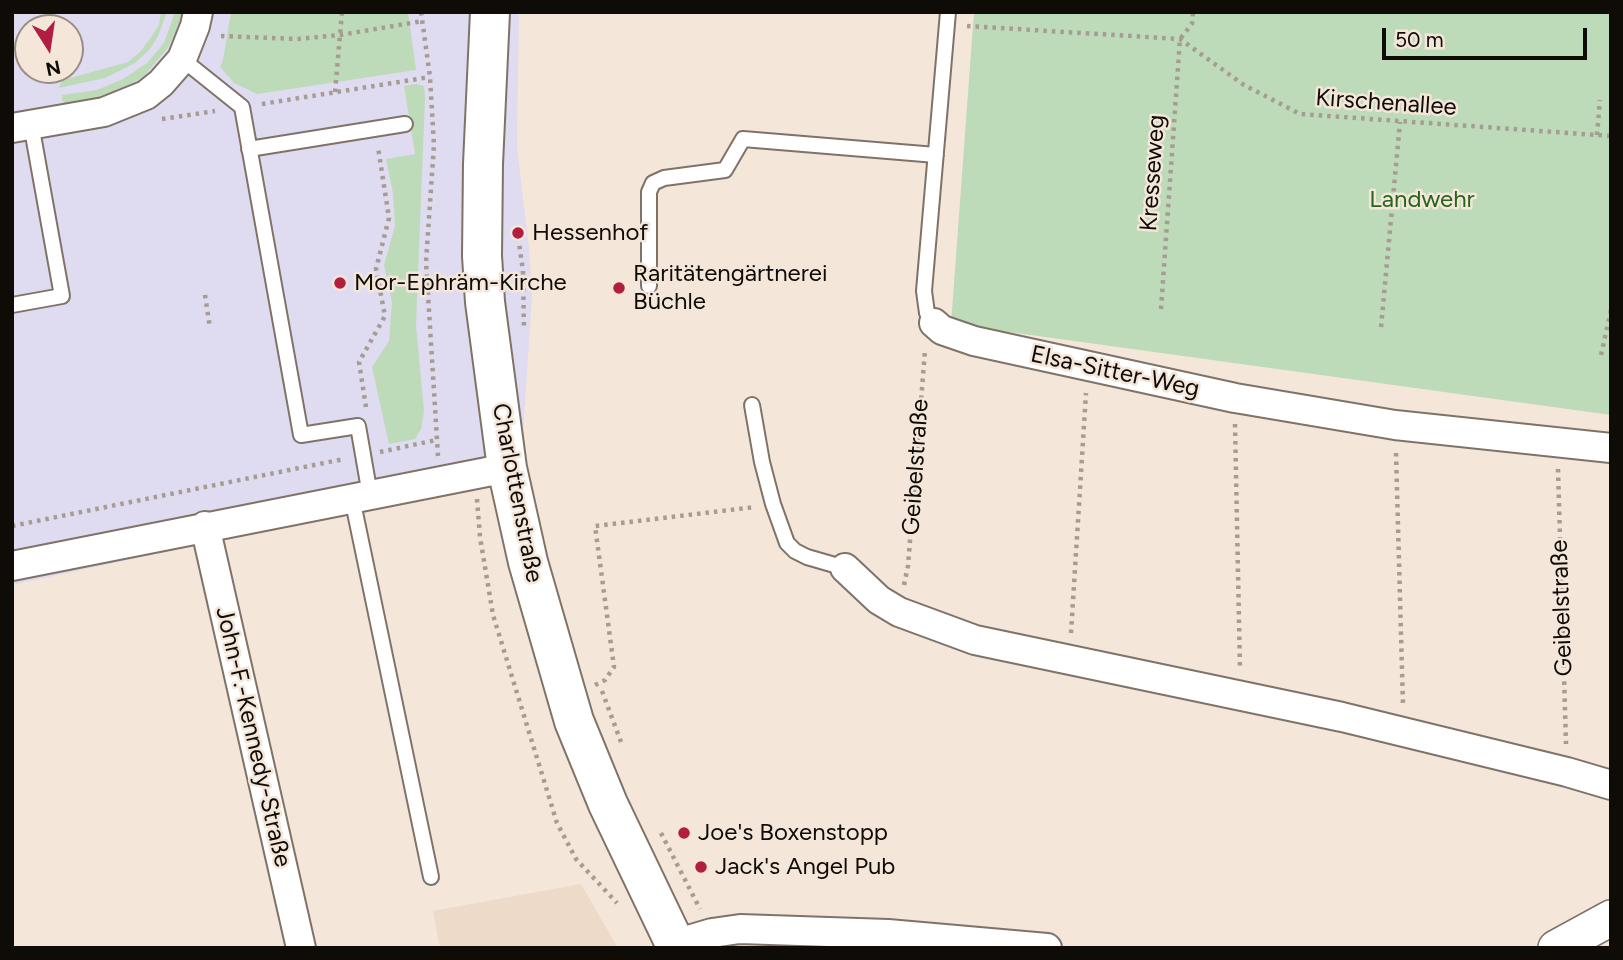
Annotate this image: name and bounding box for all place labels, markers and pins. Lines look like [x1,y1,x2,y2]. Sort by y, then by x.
place label: Hessenhof [532,219,648,247]
marker: Hessenhof [510,225,526,241]
place label: Raritätengärtnerei Büchle [633,260,828,316]
place label: Mor-Ephräm-Kirche [354,269,567,297]
marker: Mor-Ephräm-Kirche [332,275,348,291]
marker: Raritätengärtnerei Büchle [611,280,627,296]
place label: Joe's Boxenstopp [698,819,888,847]
marker: Joe's Boxenstopp [676,825,692,841]
place label: Jack's Angel Pub [715,853,895,881]
marker: Jack's Angel Pub [693,859,709,875]

